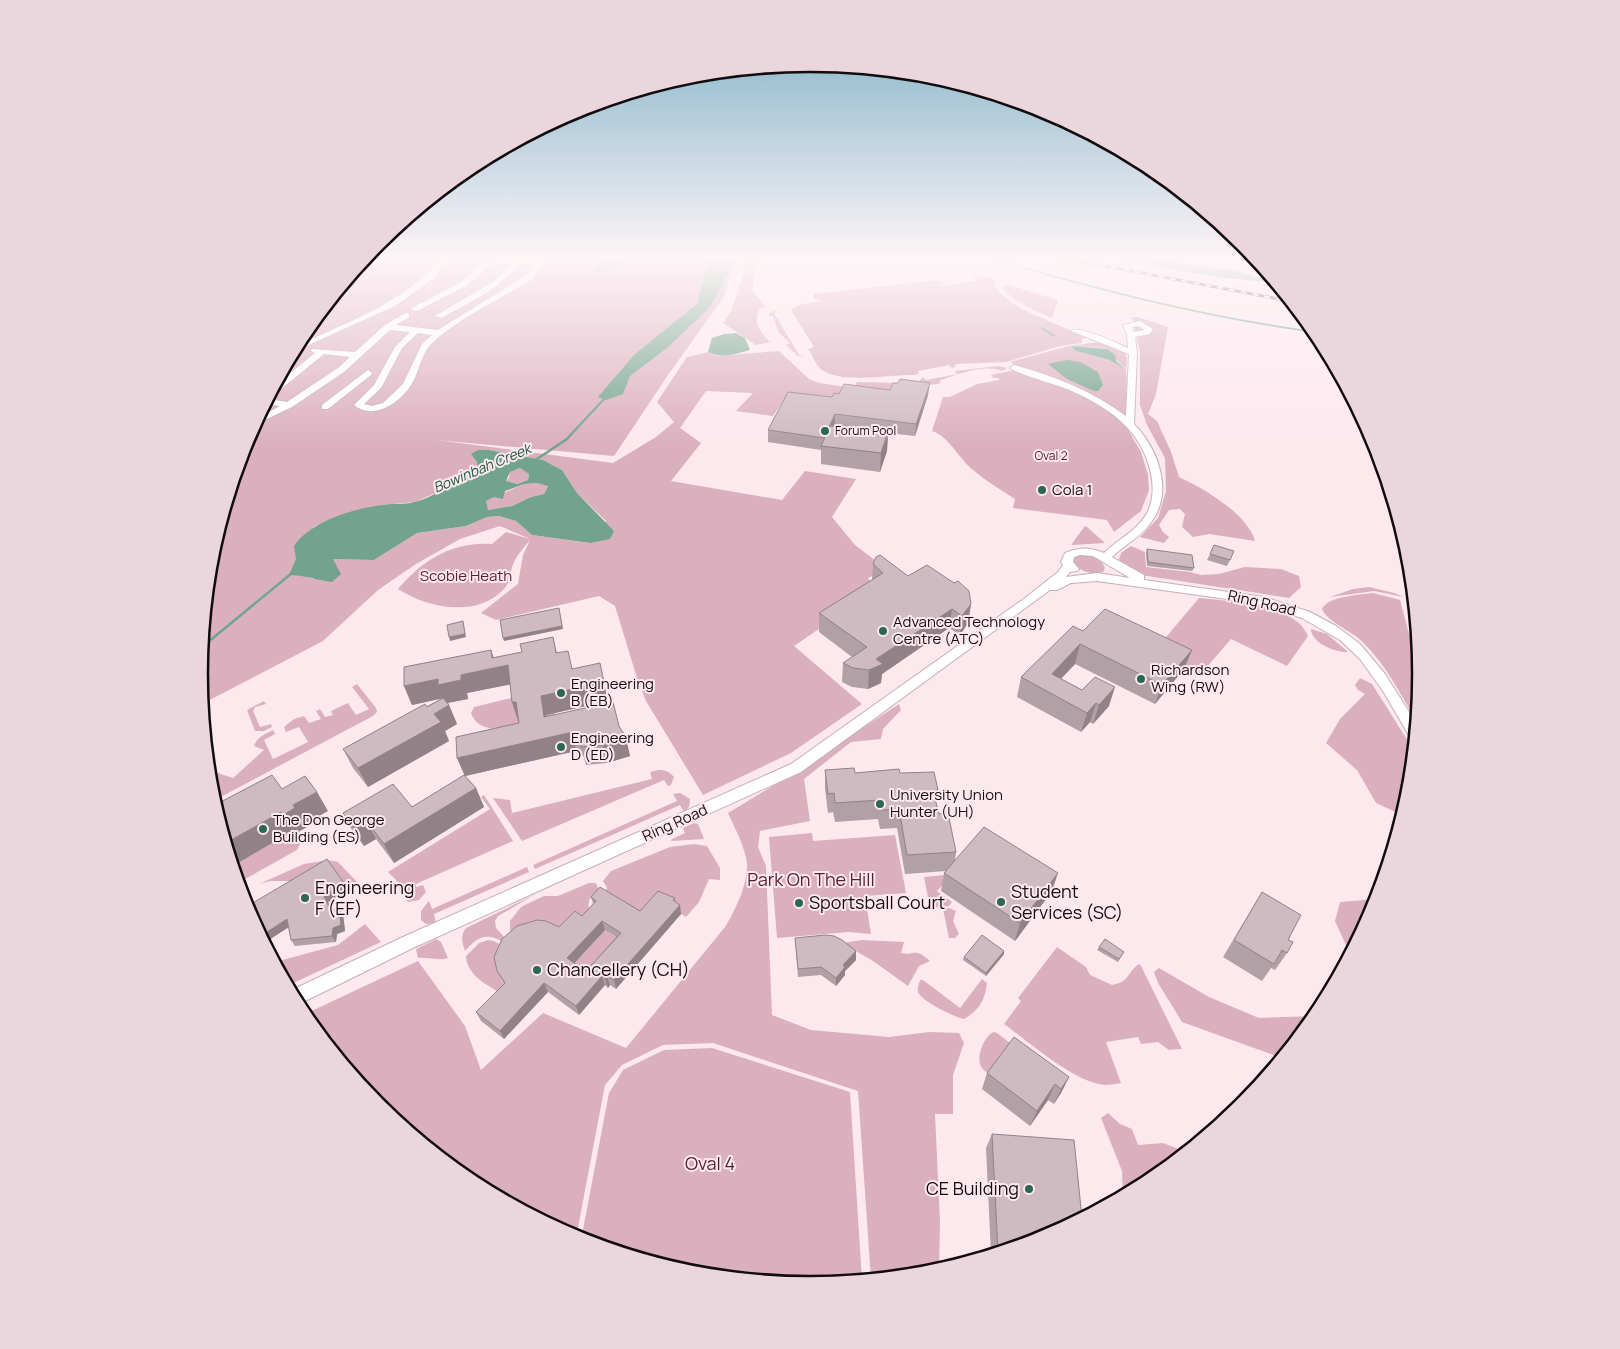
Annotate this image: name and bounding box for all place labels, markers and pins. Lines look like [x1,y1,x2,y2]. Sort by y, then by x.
place label: Forum Pool [835,422,896,439]
marker: Forum Pool [819,425,831,437]
place label: Cola 1 [1052,479,1092,500]
marker: Cola 1 [1036,484,1048,496]
place label: Advanced Technology Centre (ATC) [893,611,1045,649]
marker: Advanced Technology Centre (ATC) [877,625,889,637]
place label: Richardson Wing (RW) [1151,659,1229,697]
place label: Engineering B (EB) [571,673,654,711]
marker: Richardson Wing (RW) [1135,673,1147,685]
marker: Engineering B (EB) [555,687,567,699]
place label: Engineering D (ED) [571,727,654,765]
marker: Engineering D (ED) [555,741,567,753]
place label: University Union Hunter (UH) [890,784,1003,822]
marker: University Union Hunter (UH) [874,798,886,810]
place label: The Don George Building (ES) [273,809,385,847]
marker: The Don George Building (ES) [257,823,269,835]
place label: Engineering F (EF) [315,875,415,920]
place label: Student Services (SC) [1011,879,1123,924]
place label: Sportsball Court [809,890,945,914]
marker: Engineering F (EF) [299,892,311,904]
marker: Student Services (SC) [995,896,1007,908]
marker: Sportsball Court [793,897,805,909]
place label: Chancellery (CH) [547,957,690,981]
marker: Chancellery (CH) [531,964,543,976]
place label: CE Building [926,1176,1019,1200]
marker: CE Building [1023,1183,1035,1195]

